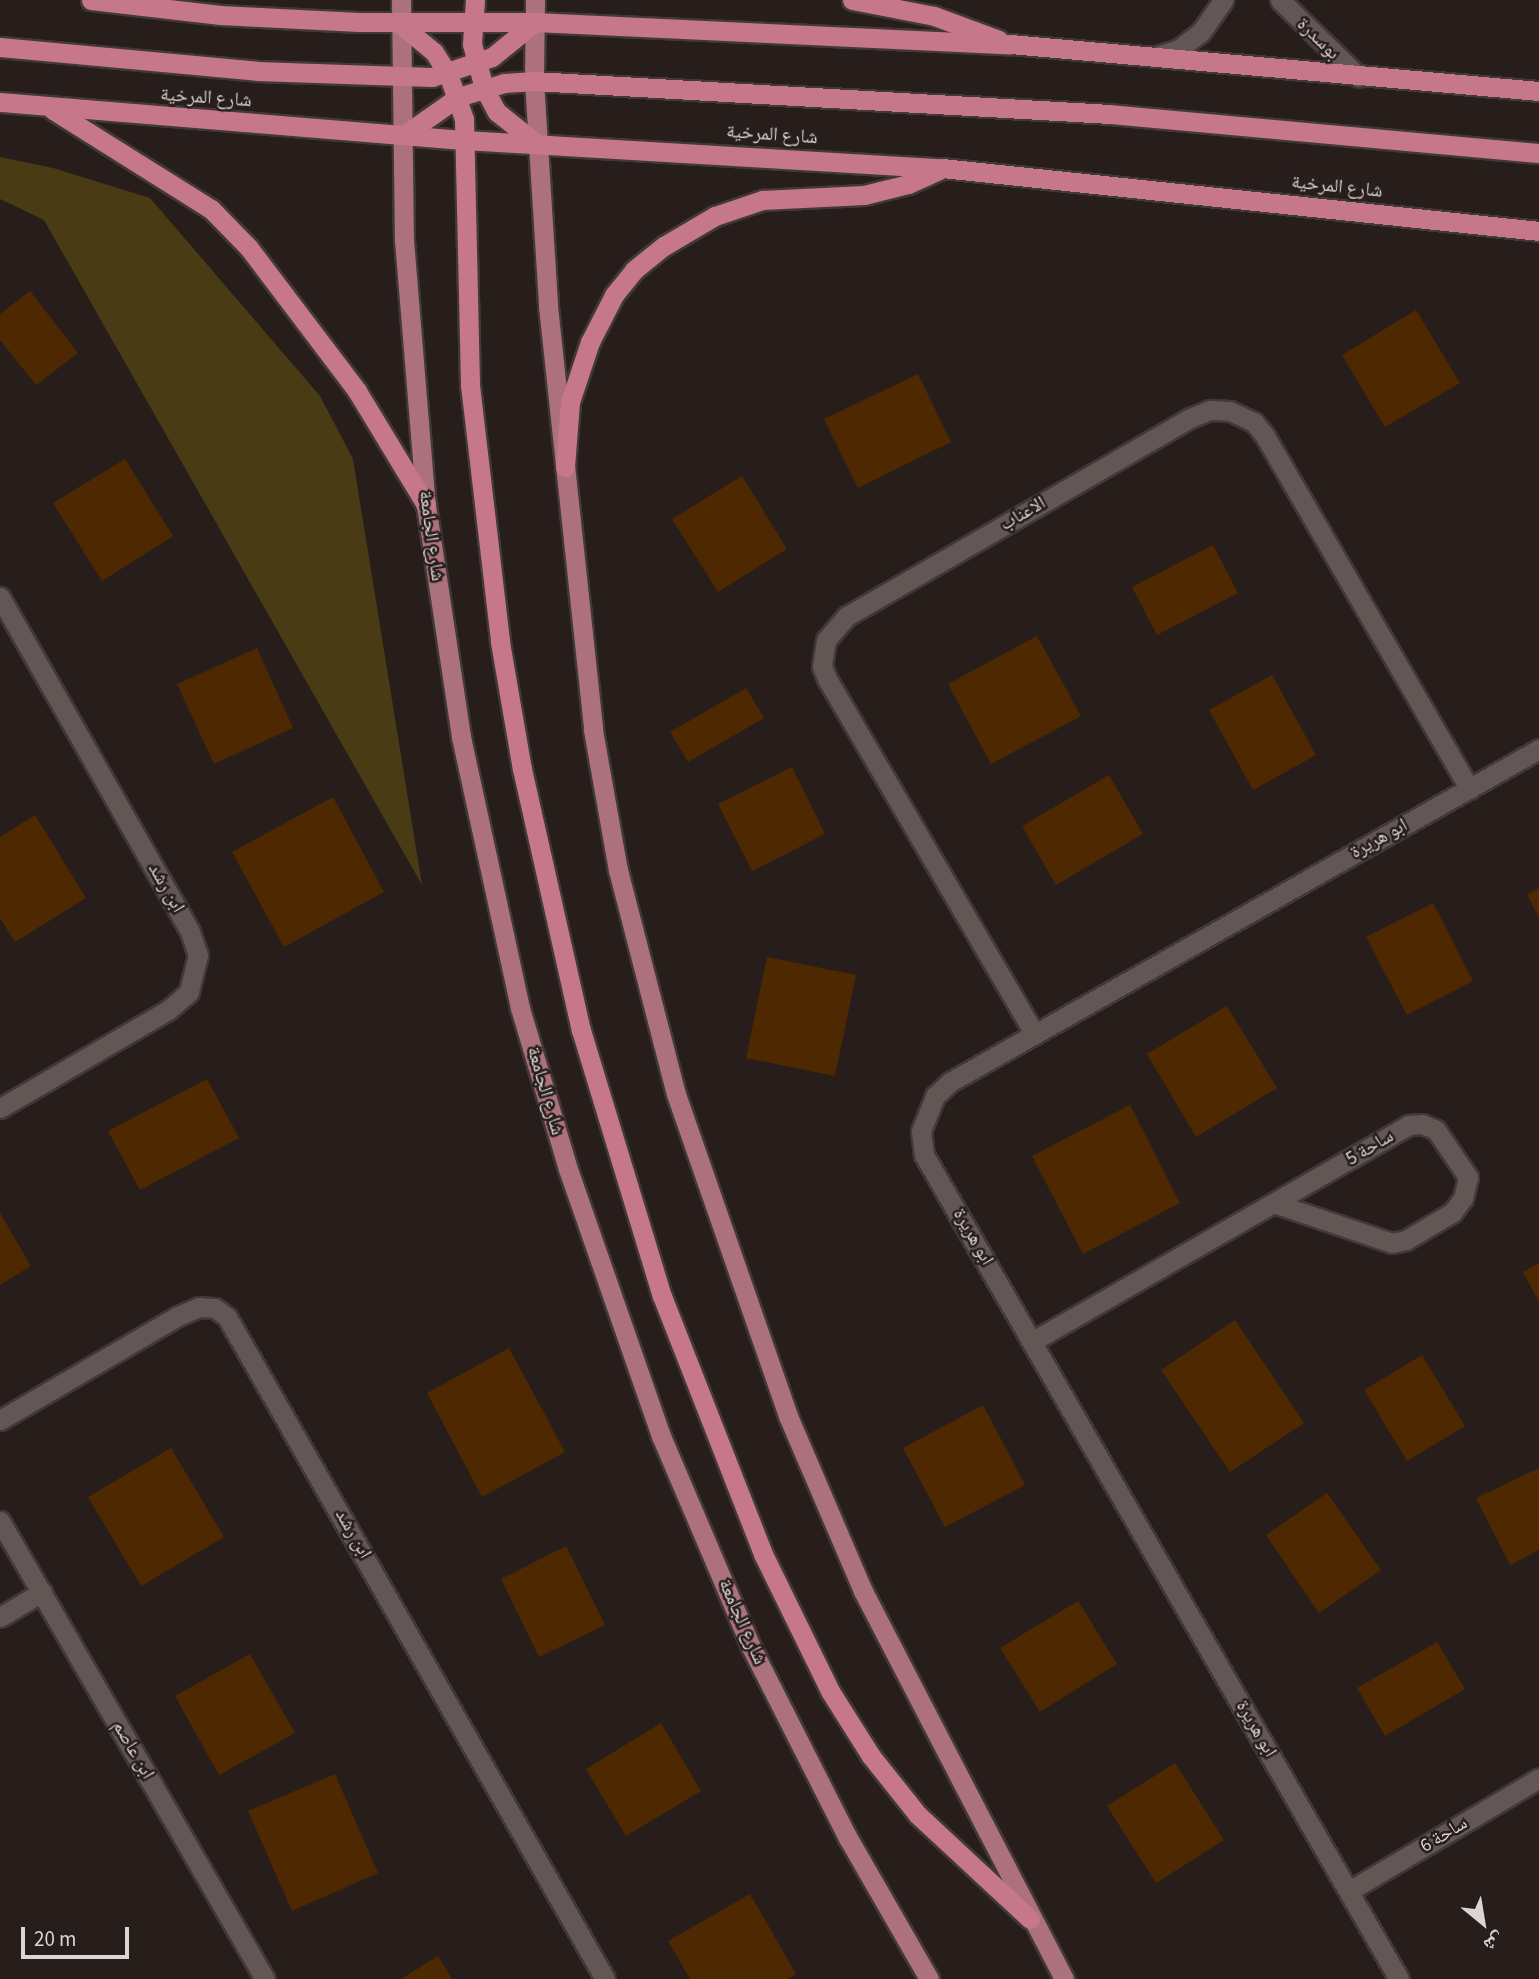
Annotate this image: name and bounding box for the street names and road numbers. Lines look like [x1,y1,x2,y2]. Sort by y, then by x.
street label: بوسدرة [1292,13,1344,65]
street label: شارع المرخية [160,83,252,113]
street label: شارع المرخية [726,120,818,150]
street label: شارع المرخية [1290,171,1384,203]
street label: شارع الجامعة [413,489,449,583]
street label: الاعناب [996,492,1050,536]
street label: ابو هريرة [1346,814,1412,864]
street label: ابن رشد [143,859,189,917]
street label: شارع الجامعة [521,1044,569,1138]
street label: ساحة 5 [1342,1125,1398,1171]
street label: ابو هريرة [948,1205,998,1269]
street label: ابن رشد [330,1505,376,1563]
street label: شارع الجامعة [713,1576,771,1668]
street label: ابو هريرة [1231,1697,1281,1761]
street label: ابن عاصم [107,1717,159,1783]
street label: ساحة 6 [1416,1812,1472,1858]

